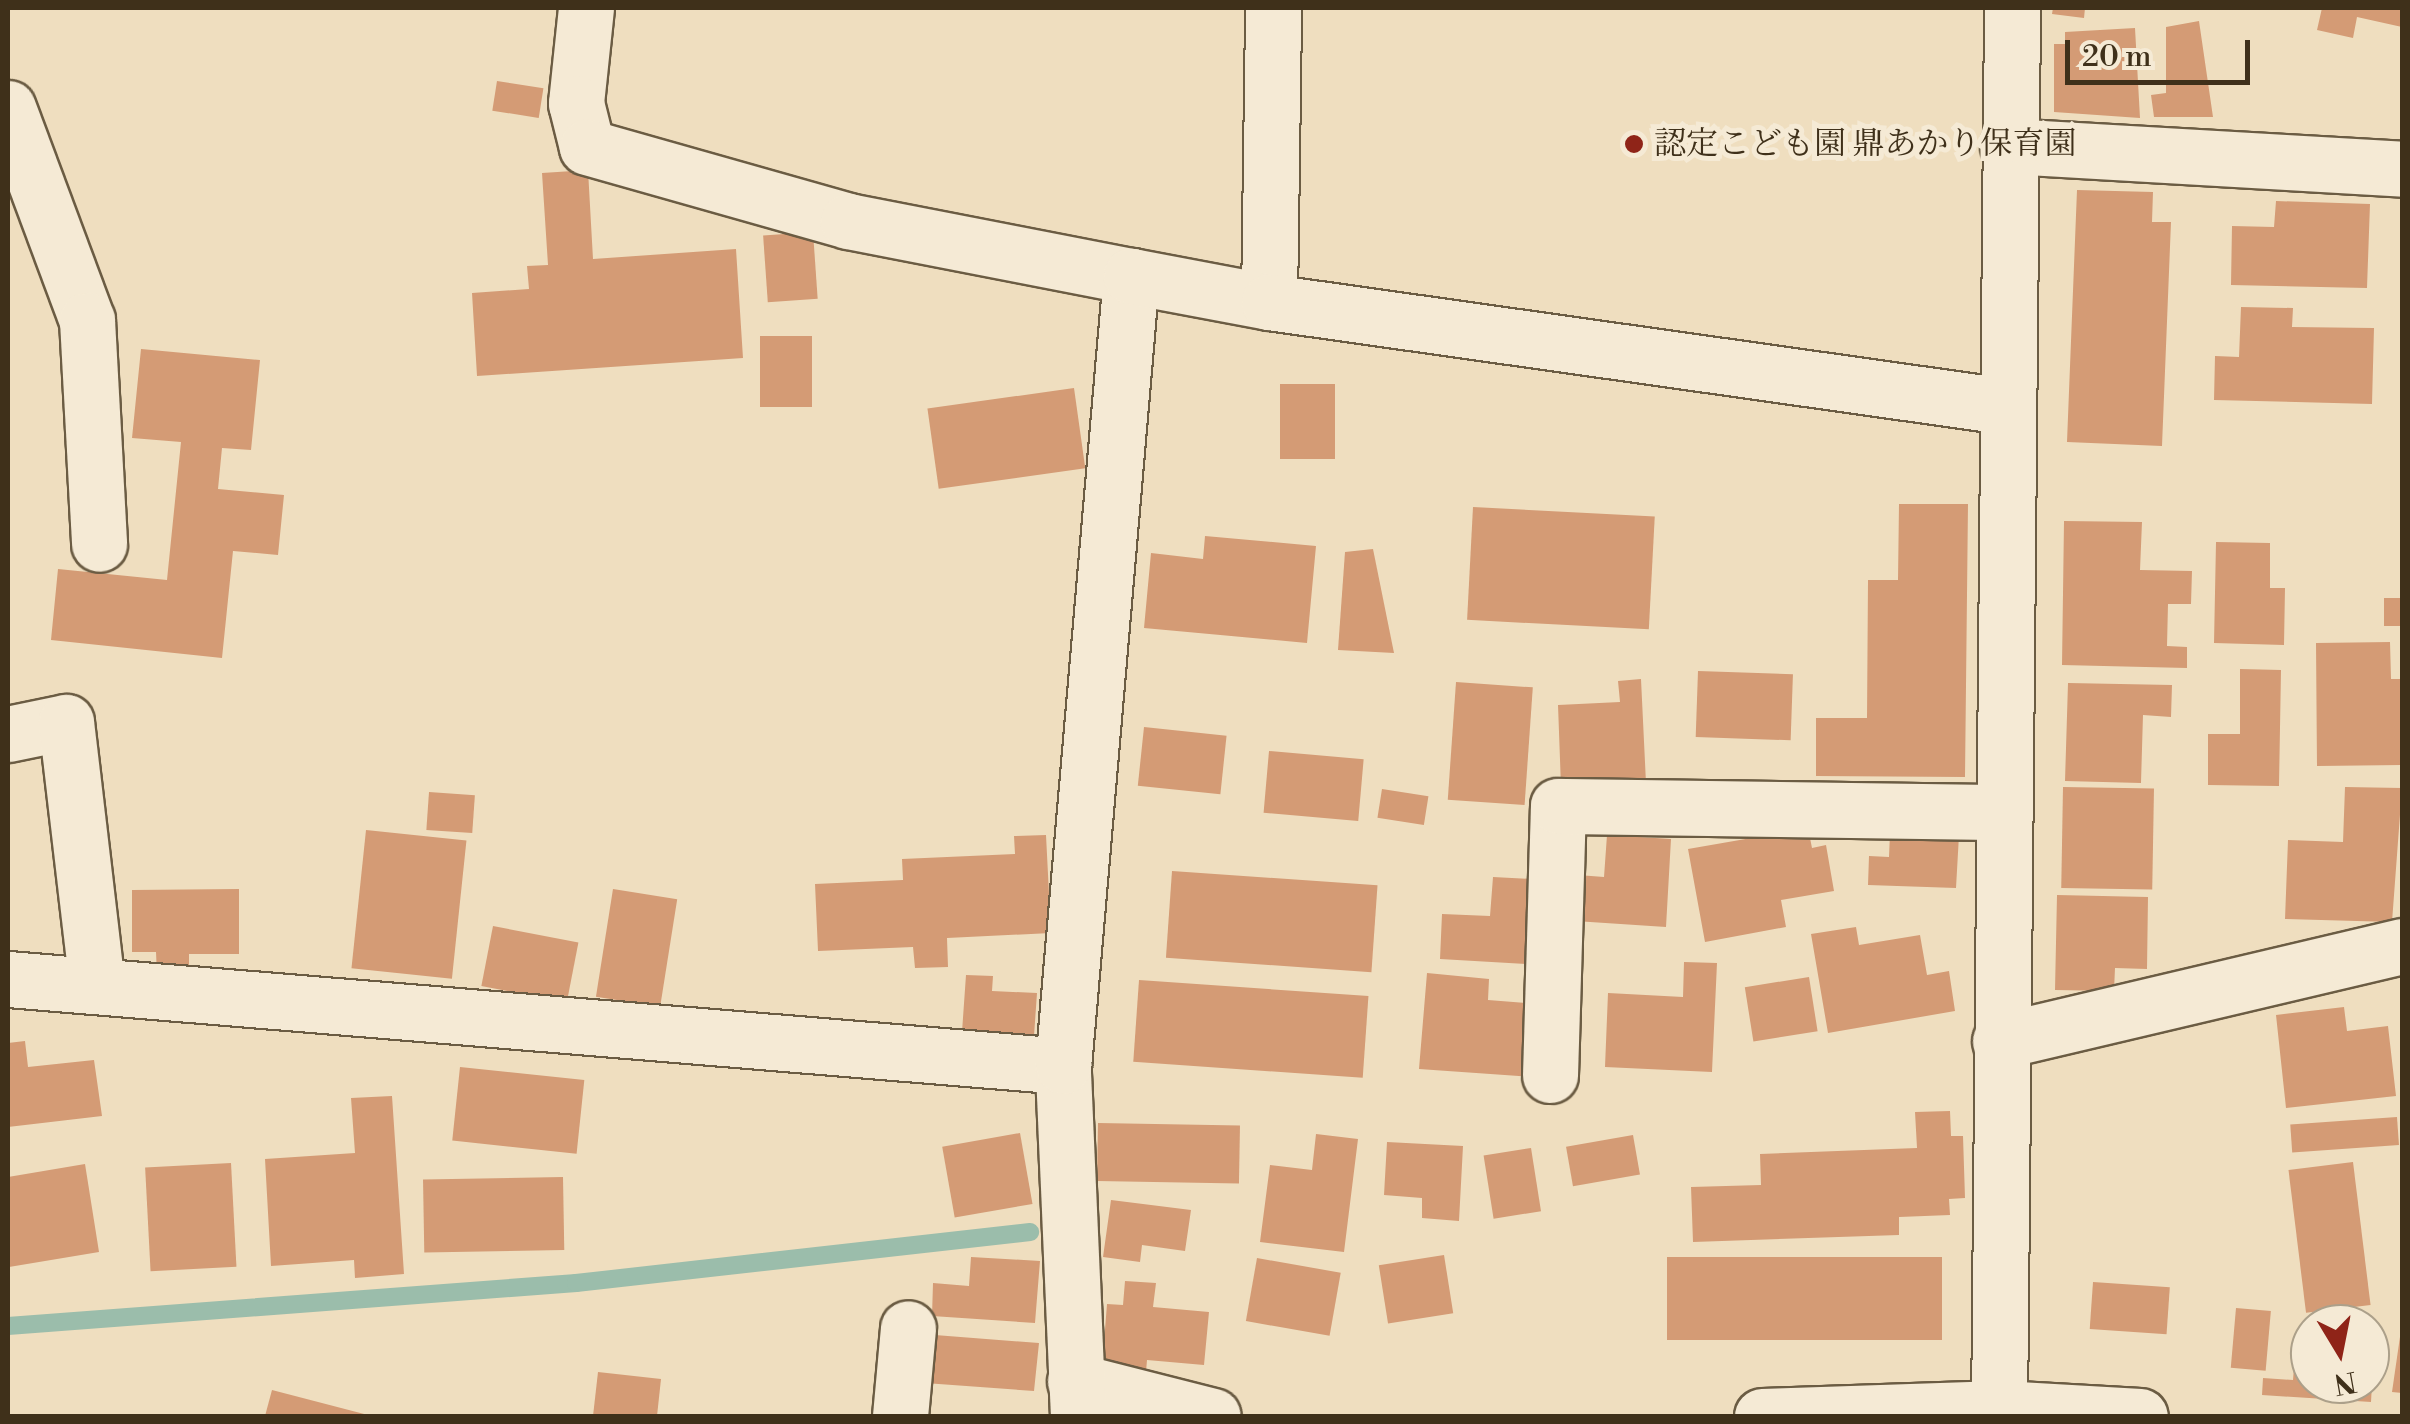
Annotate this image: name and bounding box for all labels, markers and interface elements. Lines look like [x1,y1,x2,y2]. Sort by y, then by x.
scale bar [2070,20,2255,82]
text: 20 m [2082,38,2151,76]
place label: 認定こども園 鼎あかり保育園 [1654,125,2077,163]
marker: 認定こども園 鼎あかり保育園 [1623,133,1645,155]
north arrow [2290,1304,2390,1404]
text: N [2331,1363,2359,1401]

